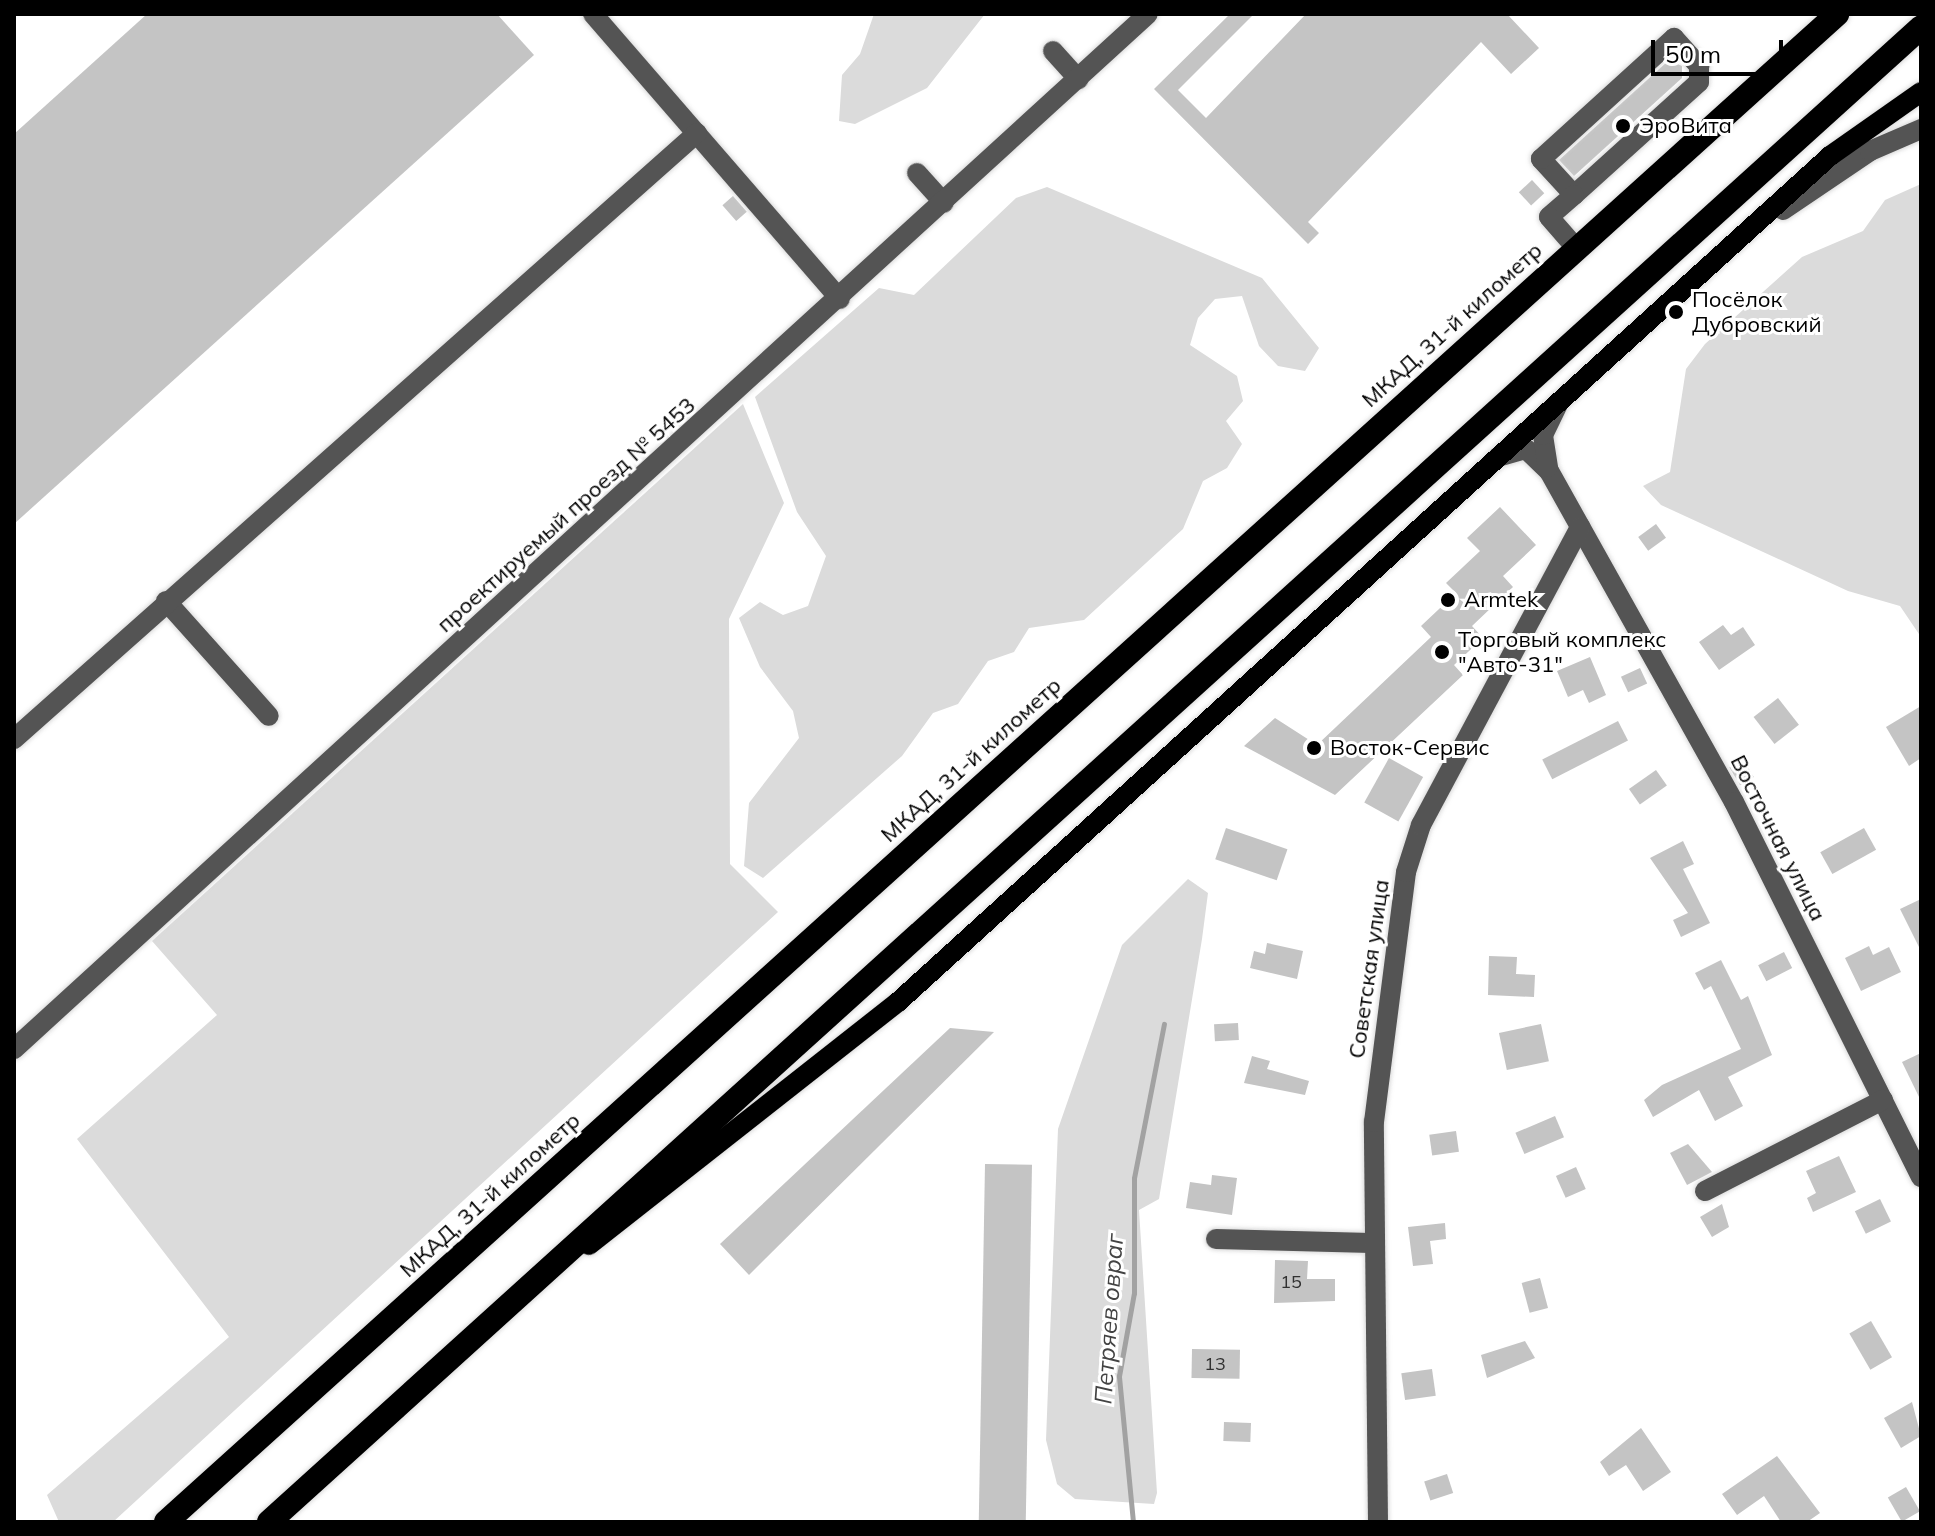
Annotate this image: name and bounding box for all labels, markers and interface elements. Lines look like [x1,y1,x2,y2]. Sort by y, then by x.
scale bar [1655,24,1787,74]
text: 50 m [1665,39,1721,69]
place label: ЭроВита [1639,113,1732,139]
marker: ЭроВита [1614,117,1632,135]
street label: МКАД, 31-й километр [1357,237,1547,413]
place label: Посёлок Дубровский [1692,286,1822,338]
marker: Посёлок Дубровский [1667,303,1685,321]
street label: проектируемый проезд № 5453 [432,392,700,638]
place label: Armtek [1464,587,1538,613]
marker: Armtek [1439,591,1457,609]
place label: Торговый комплекс "Авто-31" [1458,626,1666,678]
marker: Торговый комплекс "Авто-31" [1433,643,1451,661]
street label: МКАД, 31-й километр [876,672,1066,848]
place label: Восток-Сервис [1330,735,1490,761]
marker: Восток-Сервис [1305,739,1323,757]
street label: Восточная улица [1725,751,1831,925]
street label: Советская улица [1343,878,1395,1060]
street label: МКАД, 31-й километр [395,1107,585,1283]
water label: Петряев овраг [1089,1233,1129,1405]
house number: 15 [1280,1271,1302,1293]
house number: 13 [1204,1353,1226,1375]

